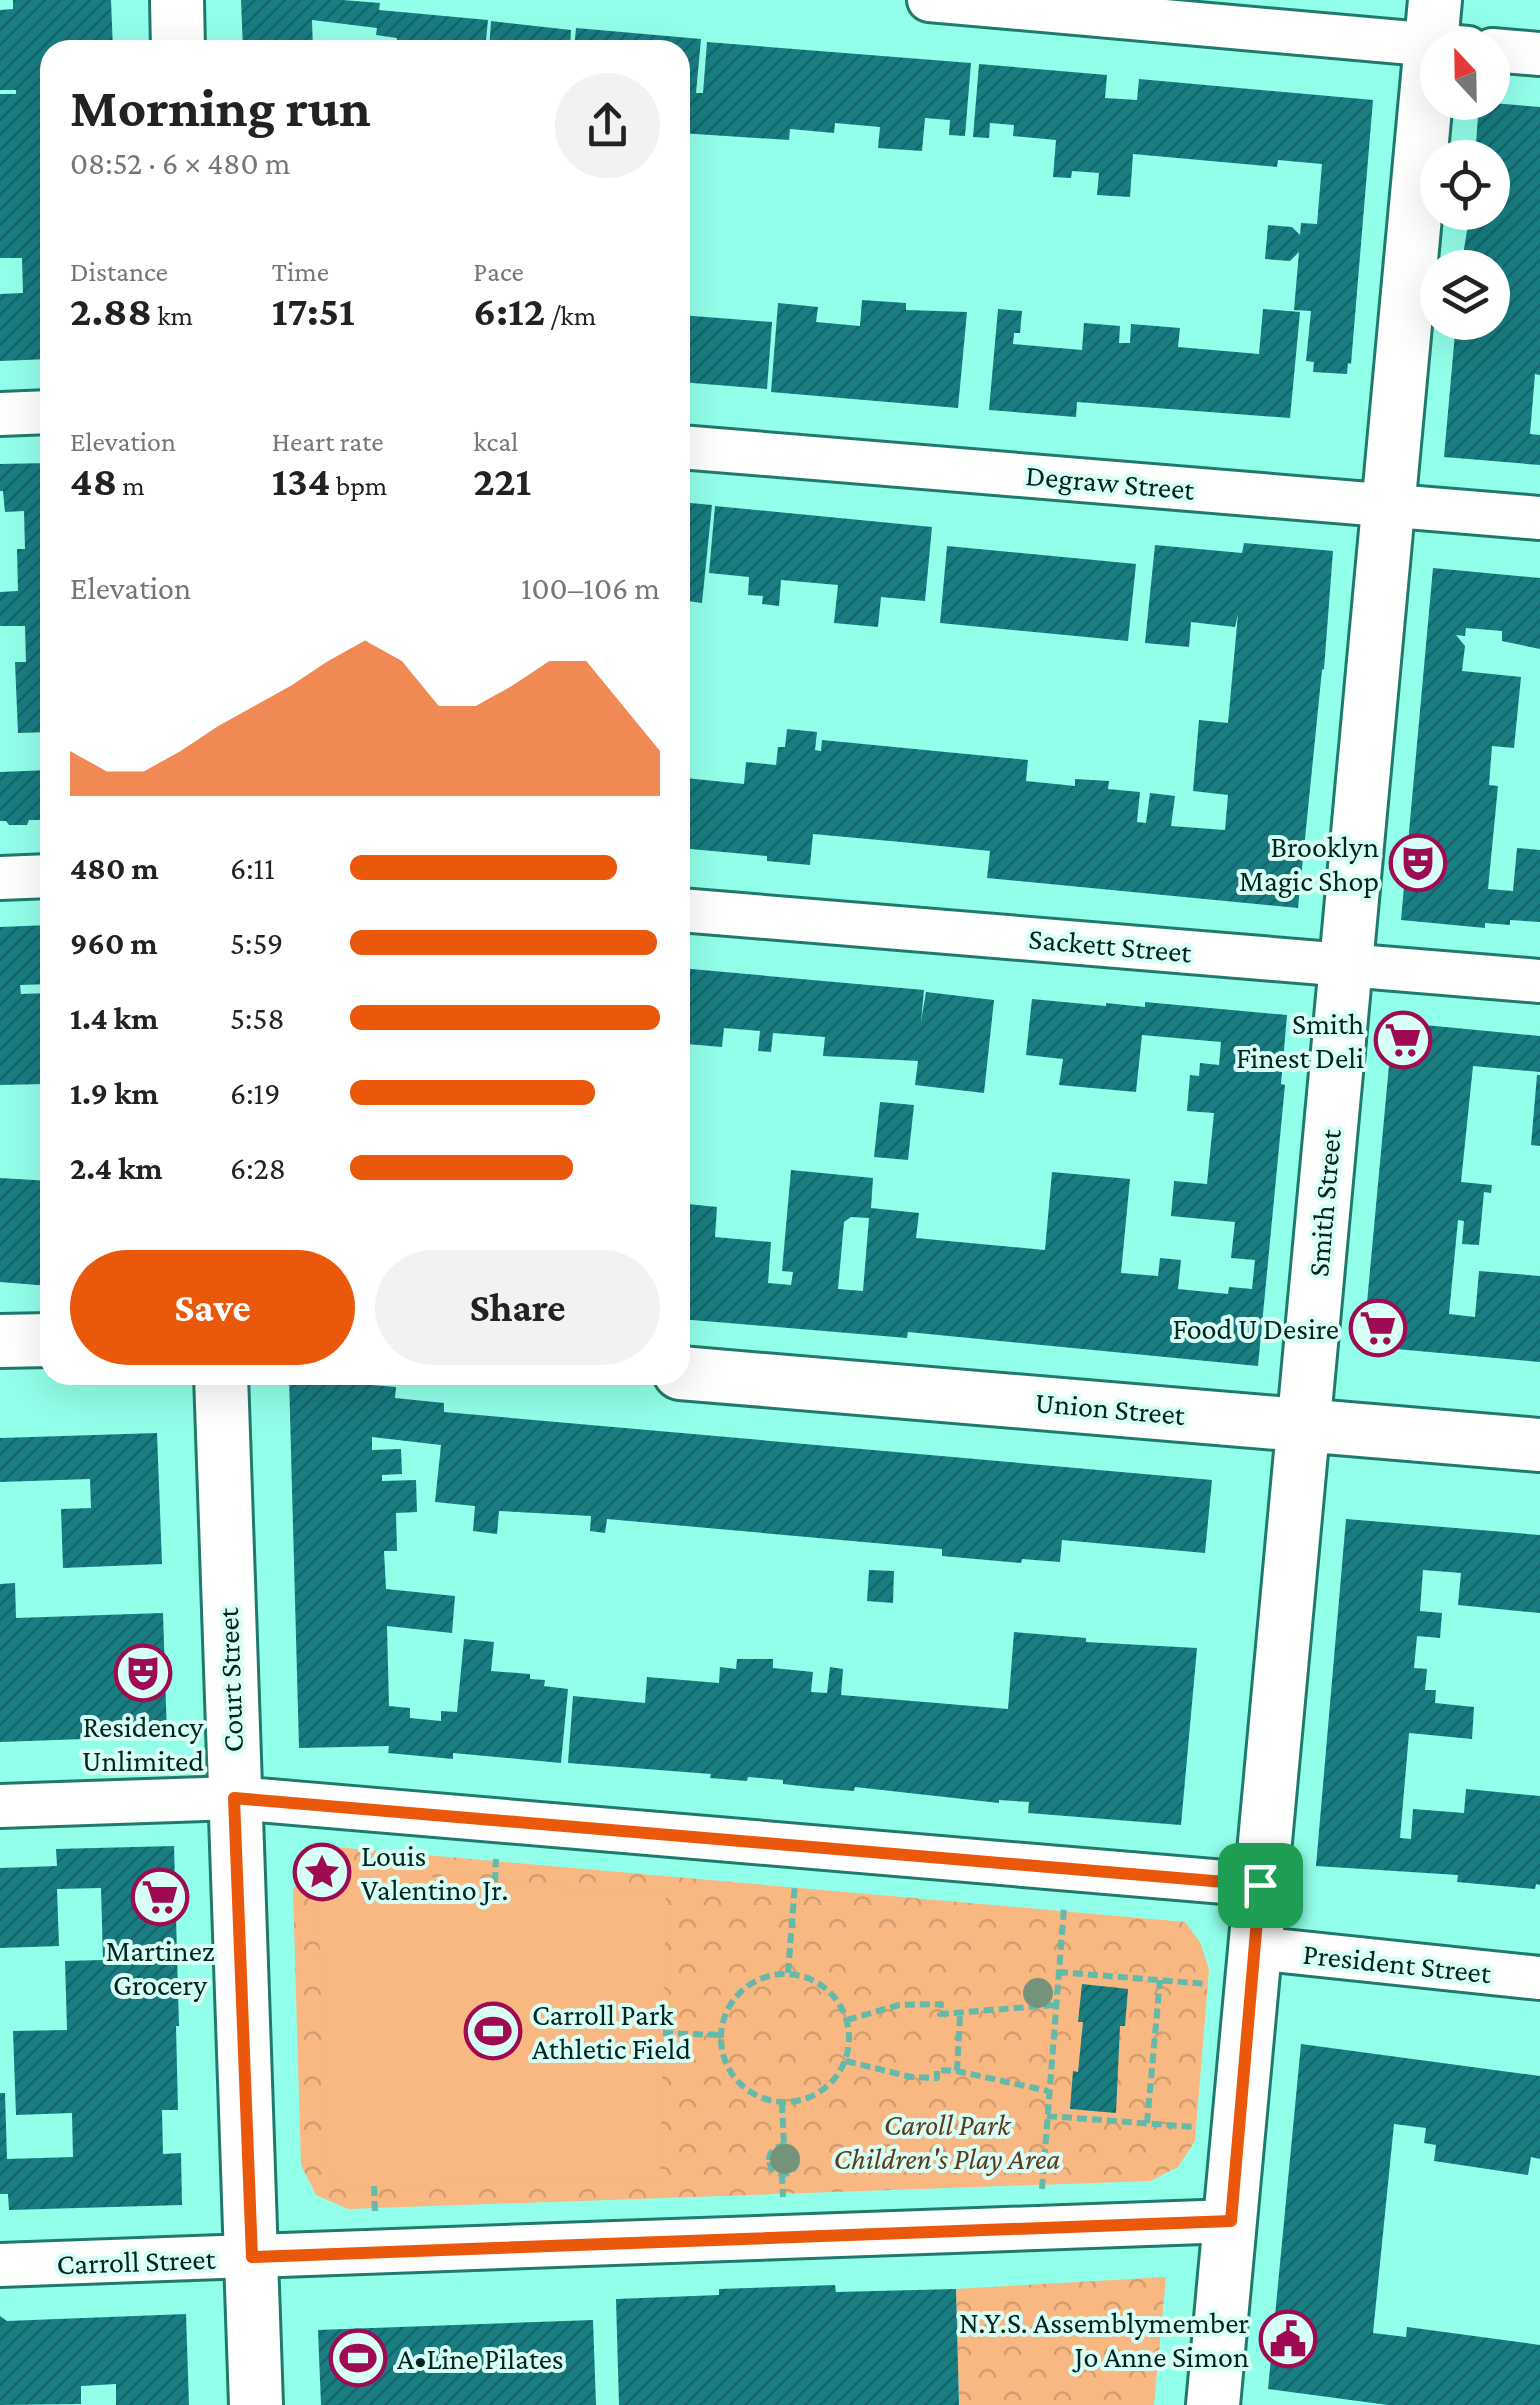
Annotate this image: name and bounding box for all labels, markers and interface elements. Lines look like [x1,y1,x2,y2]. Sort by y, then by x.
north arrow [1420,30,1510,120]
map controls [1420,30,1510,340]
button: share [555,73,660,178]
text: Morning run [70,77,371,138]
button: locate [1420,140,1510,230]
text: 08:52 · 6 × 480 m [70,145,290,181]
button: layers [1420,250,1510,340]
text: Distance [70,256,168,287]
text: Time [272,256,329,287]
text: Pace [473,256,524,287]
text: 2.88 [70,287,152,334]
text: 17:51 [272,287,355,334]
text: 6:12 [473,287,545,334]
text: km [152,300,193,331]
text: /km [545,300,596,331]
text: Elevation [70,426,176,457]
text: Heart rate [272,426,384,457]
text: kcal [473,426,518,457]
text: 48 [70,457,117,504]
text: 134 [272,457,331,504]
text: 221 [473,457,531,504]
street label: Degraw Street [1024,458,1197,507]
text: m [117,470,145,501]
text: bpm [331,470,387,501]
text: Elevation [70,570,191,606]
text: 100–106 m [521,570,660,606]
place label: Brooklyn Magic Shop [1239,830,1379,898]
theatre icon: Brooklyn Magic Shop [1388,833,1448,893]
text: 480 m [70,850,159,886]
text: 6:11 [230,850,275,886]
street label: Sackett Street [1027,921,1194,969]
text: 960 m [70,925,158,961]
text: 5:59 [230,925,283,961]
text: 1.4 km [70,1000,158,1036]
text: 5:58 [230,1000,285,1036]
place label: Smith Finest Deli [1236,1007,1364,1074]
supermarket icon: Smith Finest Deli [1373,1010,1433,1070]
text: 1.9 km [70,1075,159,1111]
text: 6:19 [230,1075,280,1111]
street label: Smith Street [1301,1127,1347,1278]
text: 2.4 km [70,1150,163,1186]
text: 6:28 [230,1150,286,1186]
button: Save [70,1250,355,1365]
button: Share [375,1250,660,1365]
supermarket icon: Food U Desire [1348,1298,1408,1358]
place label: Food U Desire [1173,1312,1339,1345]
street label: Union Street [1034,1385,1187,1431]
street label: Court Street [211,1606,249,1753]
theatre icon: Residency Unlimited [113,1643,173,1703]
place label: Residency Unlimited [82,1710,204,1777]
place label: Louis Valentino Jr. [361,1839,508,1906]
place icon: Louis Valentino Jr. [292,1842,352,1902]
pin [1218,1843,1303,1928]
icon: arrive [1233,1858,1288,1913]
supermarket icon: Martinez Grocery [130,1867,190,1927]
place label: Martinez Grocery [105,1934,215,2002]
street label: President Street [1301,1937,1494,1989]
place label: Carroll Park Athletic Field [532,1998,691,2065]
sports icon: Carroll Park Athletic Field [463,2001,523,2061]
park label: Caroll Park Children's Play Area [834,2108,1060,2176]
street label: Carroll Street [56,2242,217,2280]
place label: N.Y.S. Assemblymember Jo Anne Simon [959,2306,1249,2373]
public building icon: N.Y.S. Assemblymember Jo Anne Simon [1258,2309,1318,2369]
sports icon: A•Line Pilates [328,2328,388,2388]
place label: A•Line Pilates [397,2342,564,2375]

